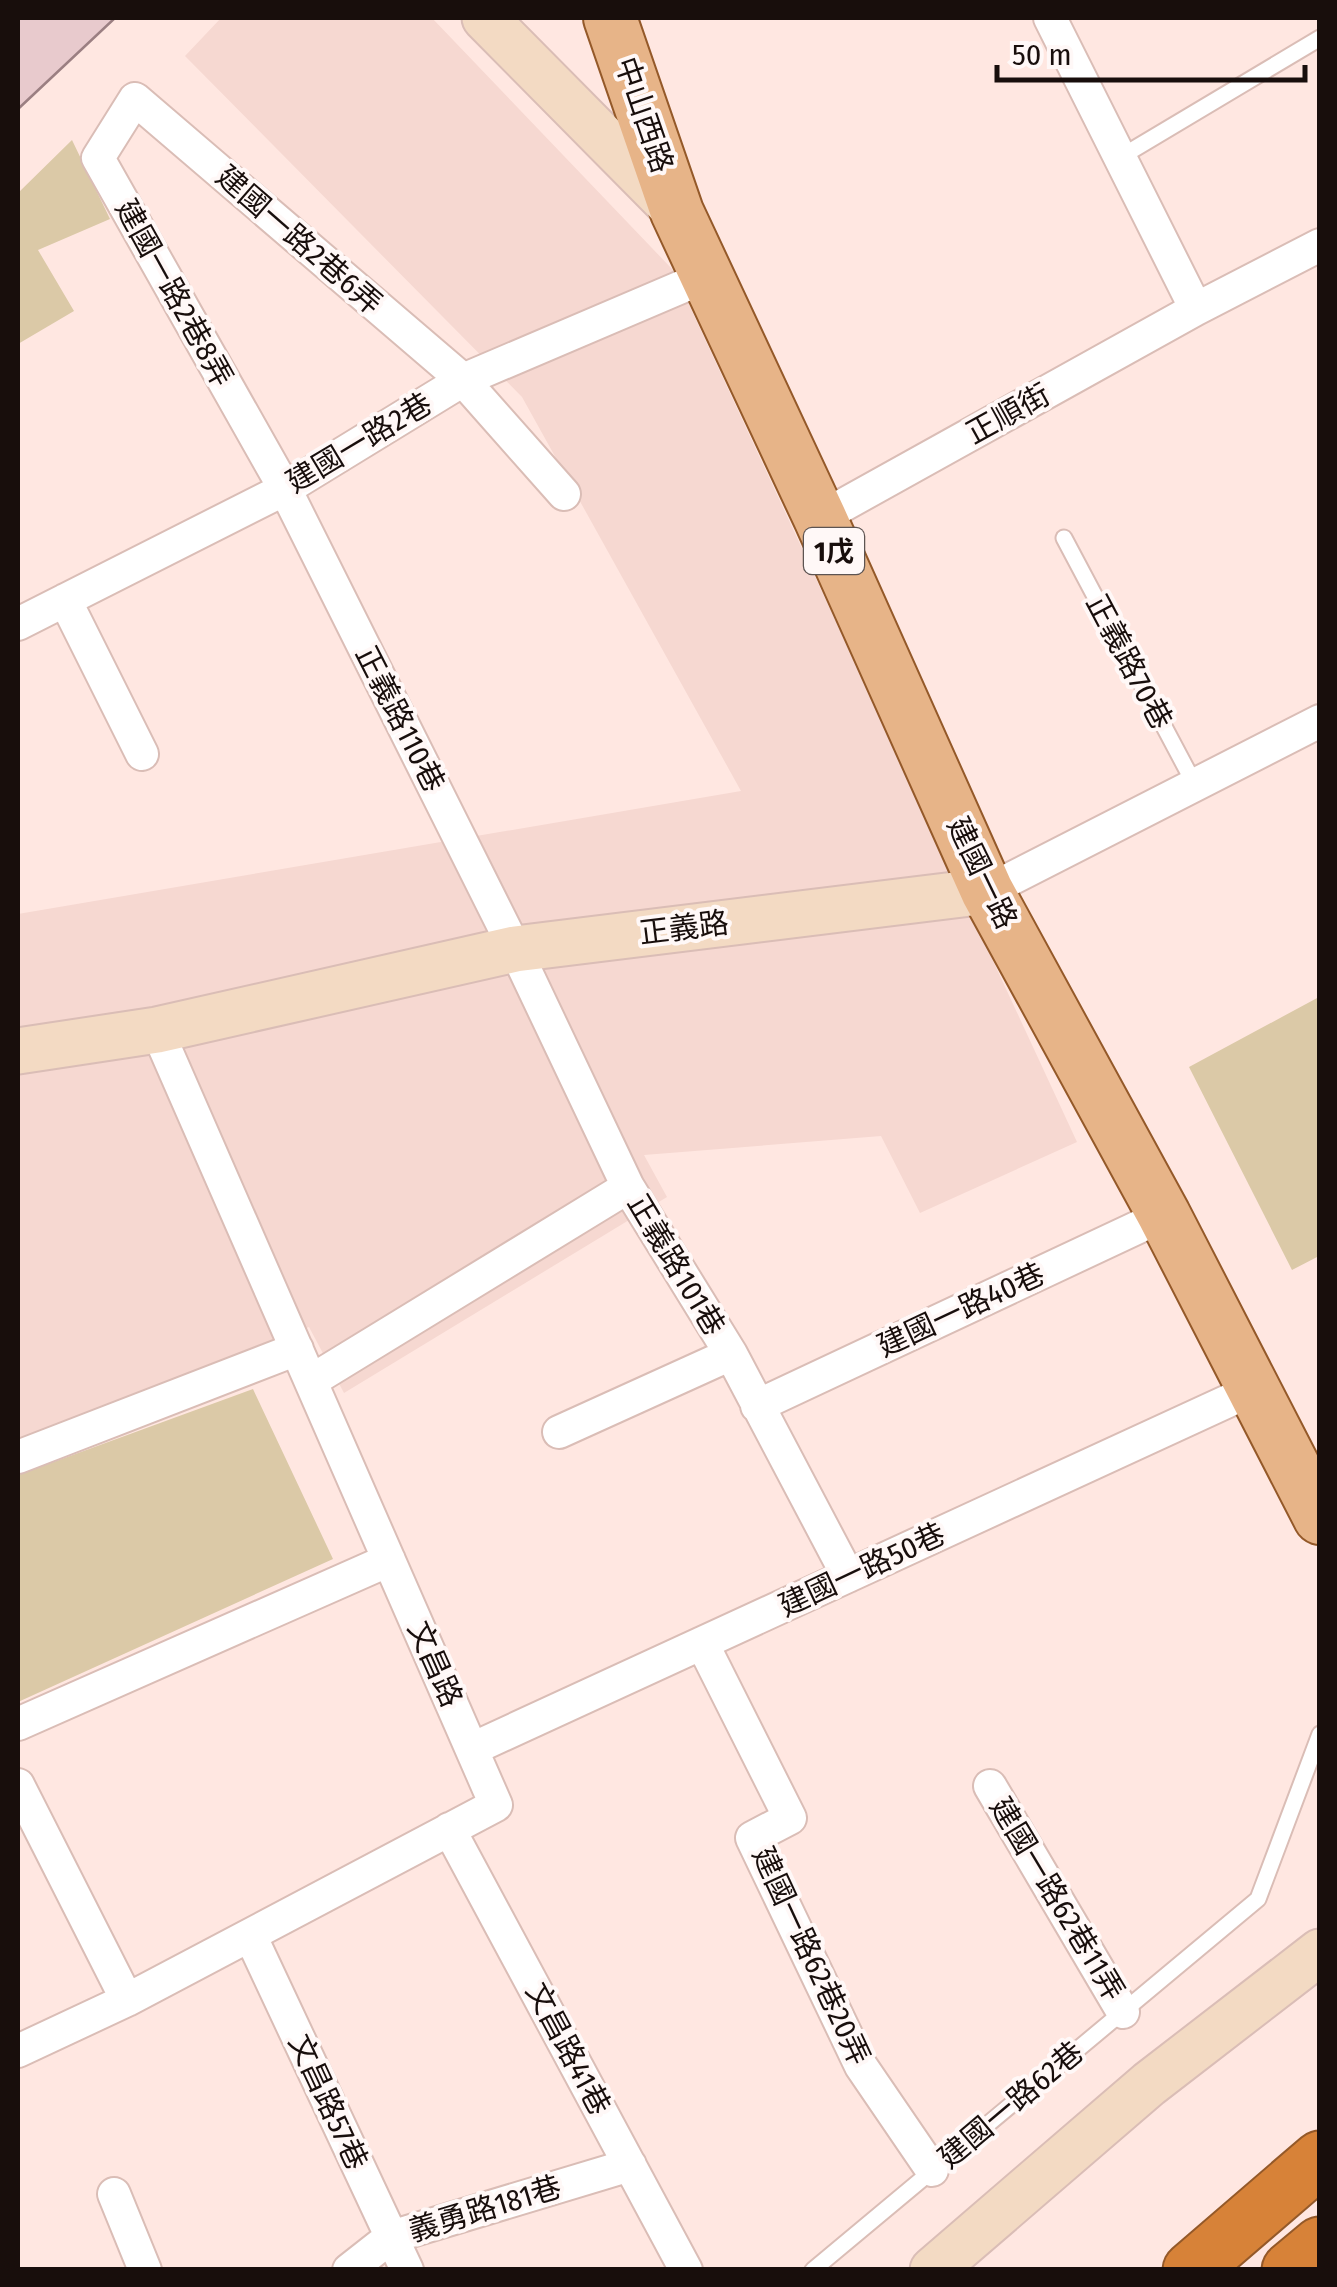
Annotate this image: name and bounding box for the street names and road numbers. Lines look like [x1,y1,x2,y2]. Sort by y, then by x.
street label: 中山西路 [607,52,681,178]
street label: 建國一路2巷6弄 [209,158,389,322]
street label: 建國一路2巷8弄 [108,193,240,393]
street label: 正順街 [960,376,1056,452]
street label: 建國一路2巷 [280,386,438,500]
road number: 1戊 [804,528,864,574]
street label: 正義路70巷 [1078,588,1180,736]
street label: 正義路110巷 [348,640,452,798]
street label: 建國一路 [940,811,1024,935]
street label: 正義路 [637,905,731,951]
street label: 正義路101巷 [620,1188,732,1342]
street label: 建國一路40巷 [872,1256,1050,1364]
street label: 建國一路50巷 [773,1516,951,1624]
street label: 文昌路 [400,1616,470,1712]
street label: 建國一路62巷11弄 [982,1791,1132,2007]
street label: 建國一路62巷20弄 [745,1841,877,2071]
street label: 文昌路41巷 [518,1977,618,2121]
street label: 文昌路57巷 [281,2029,375,2175]
street label: 建國一路62巷 [931,2034,1091,2176]
street label: 義勇路181巷 [404,2169,566,2249]

